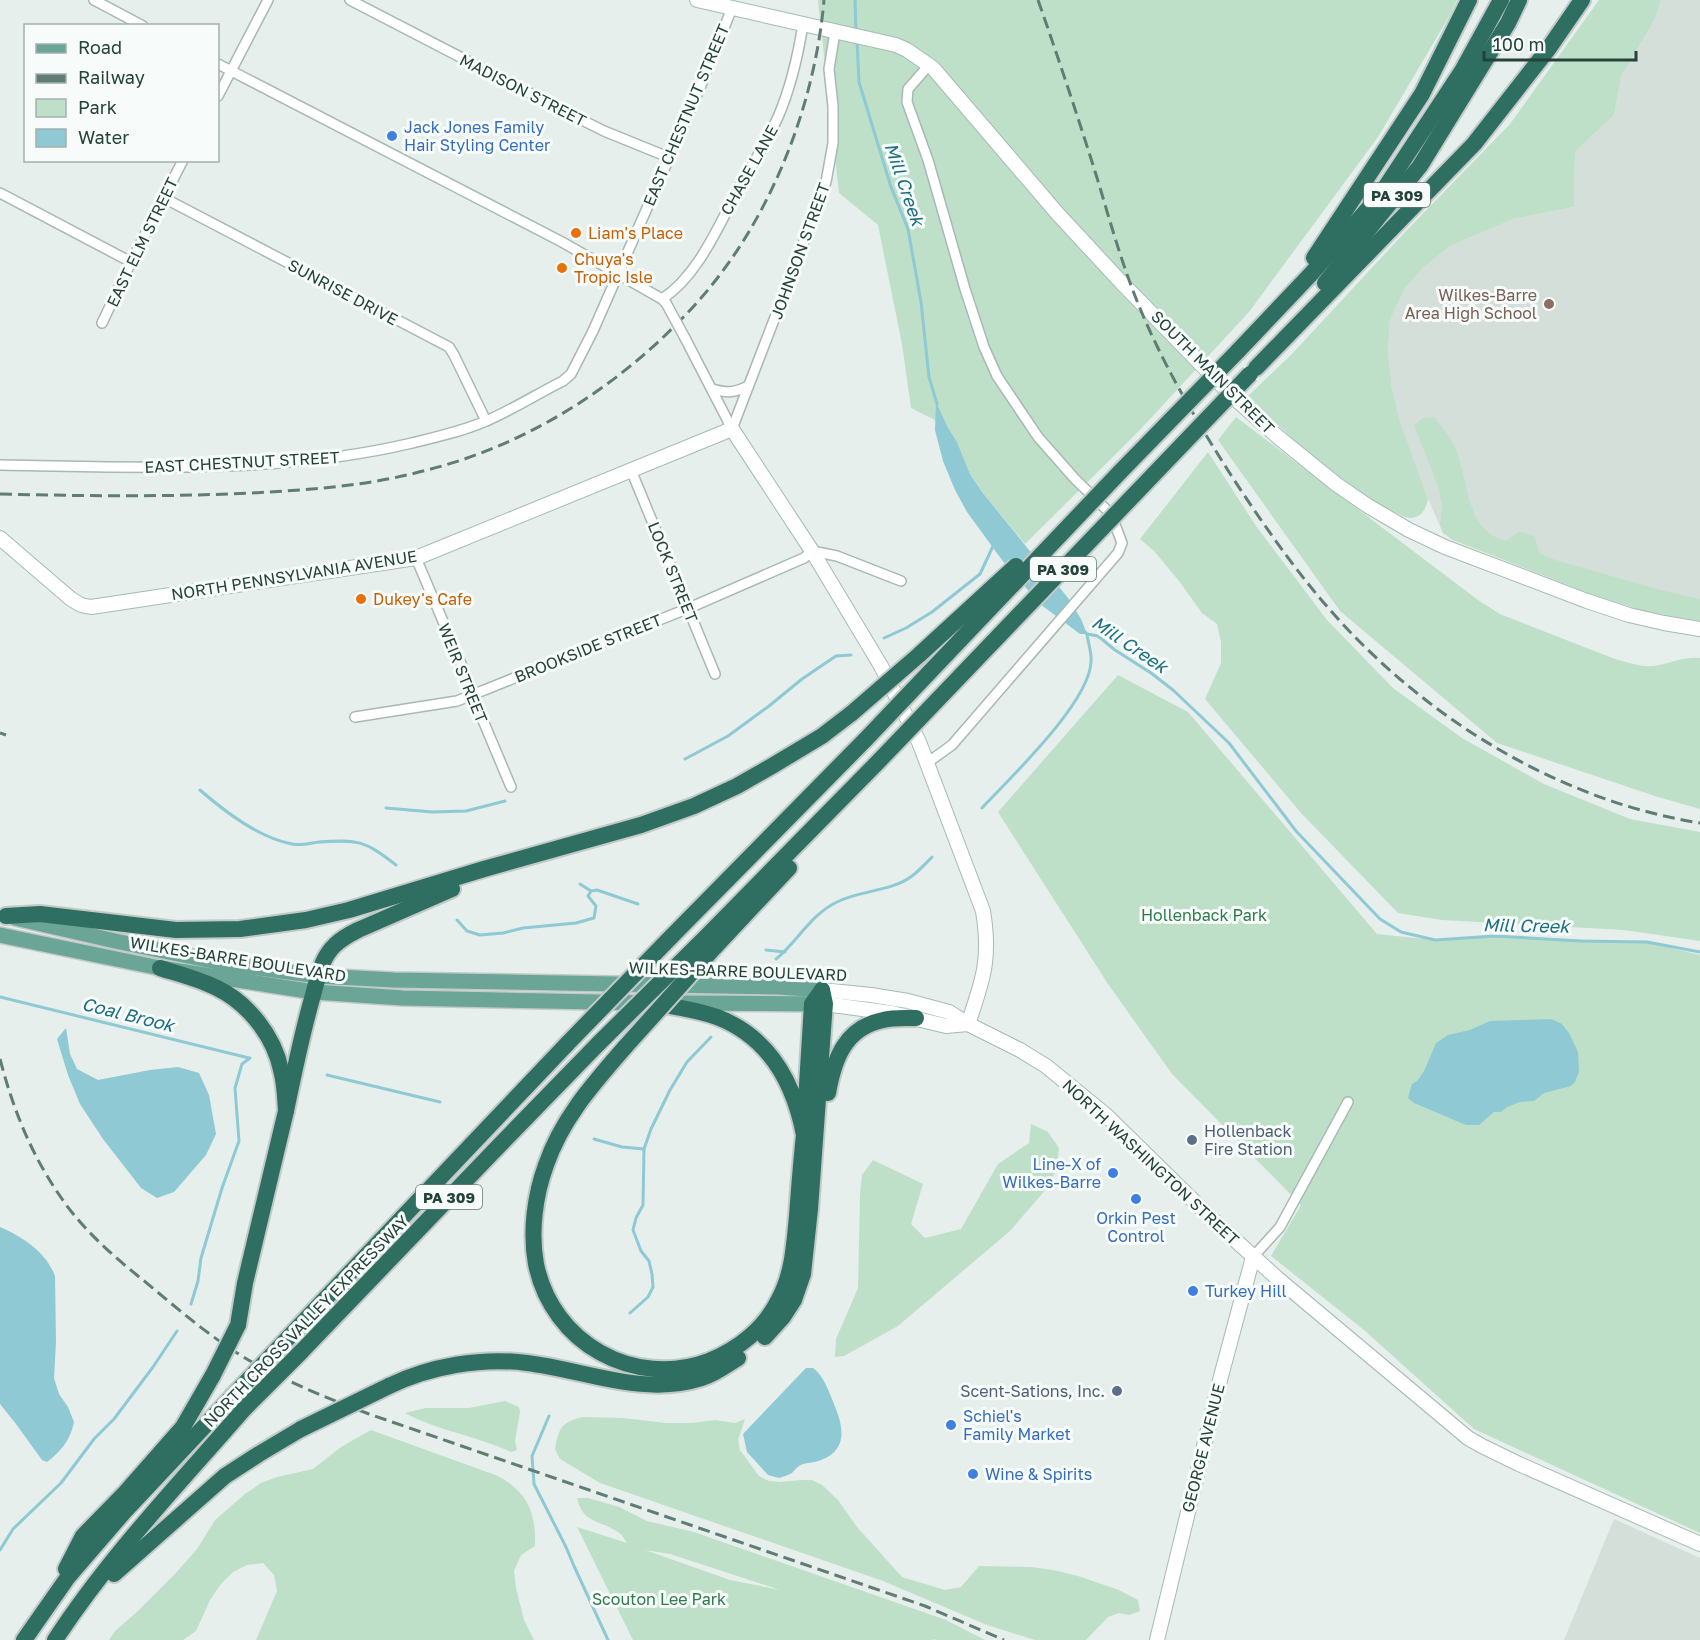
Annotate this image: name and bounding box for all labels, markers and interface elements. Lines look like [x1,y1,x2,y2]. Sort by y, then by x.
street label: EAST CHESTNUT STREET [639,21,733,209]
legend [24,24,219,162]
scale bar [1484,24,1636,62]
text: 100 m [1493,33,1544,55]
text: Road [78,36,122,58]
street label: MADISON STREET [456,49,590,131]
text: Railway [78,66,145,88]
text: Park [78,96,117,118]
place label: Jack Jones Family Hair Styling Center [404,117,550,155]
street label: CHASE LANE [716,121,782,219]
text: Water [78,126,129,148]
marker: Jack Jones Family Hair Styling Center [385,129,399,143]
water label: Mill Creek [881,140,930,230]
street label: EAST ELM STREET [102,174,182,310]
street label: JOHNSON STREET [766,180,834,322]
road number: PA 309 [1364,183,1430,207]
place label: Liam's Place [588,223,683,243]
marker: Liam's Place [569,226,583,240]
place label: Chuya's Tropic Isle [574,249,653,287]
street label: SUNRISE DRIVE [285,255,401,329]
marker: Chuya's Tropic Isle [555,261,569,275]
place label: Wilkes-Barre Area High School [1405,285,1537,323]
marker: Wilkes-Barre Area High School [1542,297,1556,311]
street label: SOUTH MAIN STREET [1147,306,1279,438]
street label: EAST CHESTNUT STREET [144,447,340,477]
street label: LOCK STREET [644,519,702,625]
street label: NORTH PENNSYLVANIA AVENUE [170,546,418,604]
road number: PA 309 [1030,557,1096,581]
place label: Dukey's Cafe [373,589,472,609]
marker: Dukey's Cafe [354,592,368,606]
street label: BROOKSIDE STREET [512,609,664,687]
water label: Mill Creek [1088,611,1173,678]
street label: WEIR STREET [434,620,492,726]
park label: Hollenback Park [1141,905,1267,925]
water label: Mill Creek [1483,913,1571,937]
street label: WILKES-BARRE BOULEVARD [129,932,347,986]
street label: WILKES-BARRE BOULEVARD [628,957,848,985]
water label: Coal Brook [80,992,178,1037]
street label: NORTH WASHINGTON STREET [1058,1075,1244,1249]
place label: Hollenback Fire Station [1204,1121,1293,1159]
marker: Hollenback Fire Station [1185,1133,1199,1147]
place label: Line-X of Wilkes-Barre [1002,1154,1101,1192]
marker: Line-X of Wilkes-Barre [1106,1166,1120,1180]
road number: PA 309 [416,1185,482,1209]
marker: Orkin Pest Control [1129,1192,1143,1206]
place label: Orkin Pest Control [1096,1208,1176,1246]
street label: NORTH CROSS VALLEY EXPRESSWAY [199,1210,413,1431]
place label: Turkey Hill [1205,1281,1287,1301]
marker: Turkey Hill [1186,1284,1200,1298]
place label: Scent-Sations, Inc. [960,1381,1105,1401]
street label: GEORGE AVENUE [1177,1381,1229,1515]
marker: Scent-Sations, Inc. [1110,1384,1124,1398]
place label: Schiel's Family Market [963,1406,1071,1444]
marker: Schiel's Family Market [944,1418,958,1432]
place label: Wine & Spirits [985,1464,1092,1484]
marker: Wine & Spirits [966,1467,980,1481]
park label: Scouton Lee Park [592,1589,726,1609]

